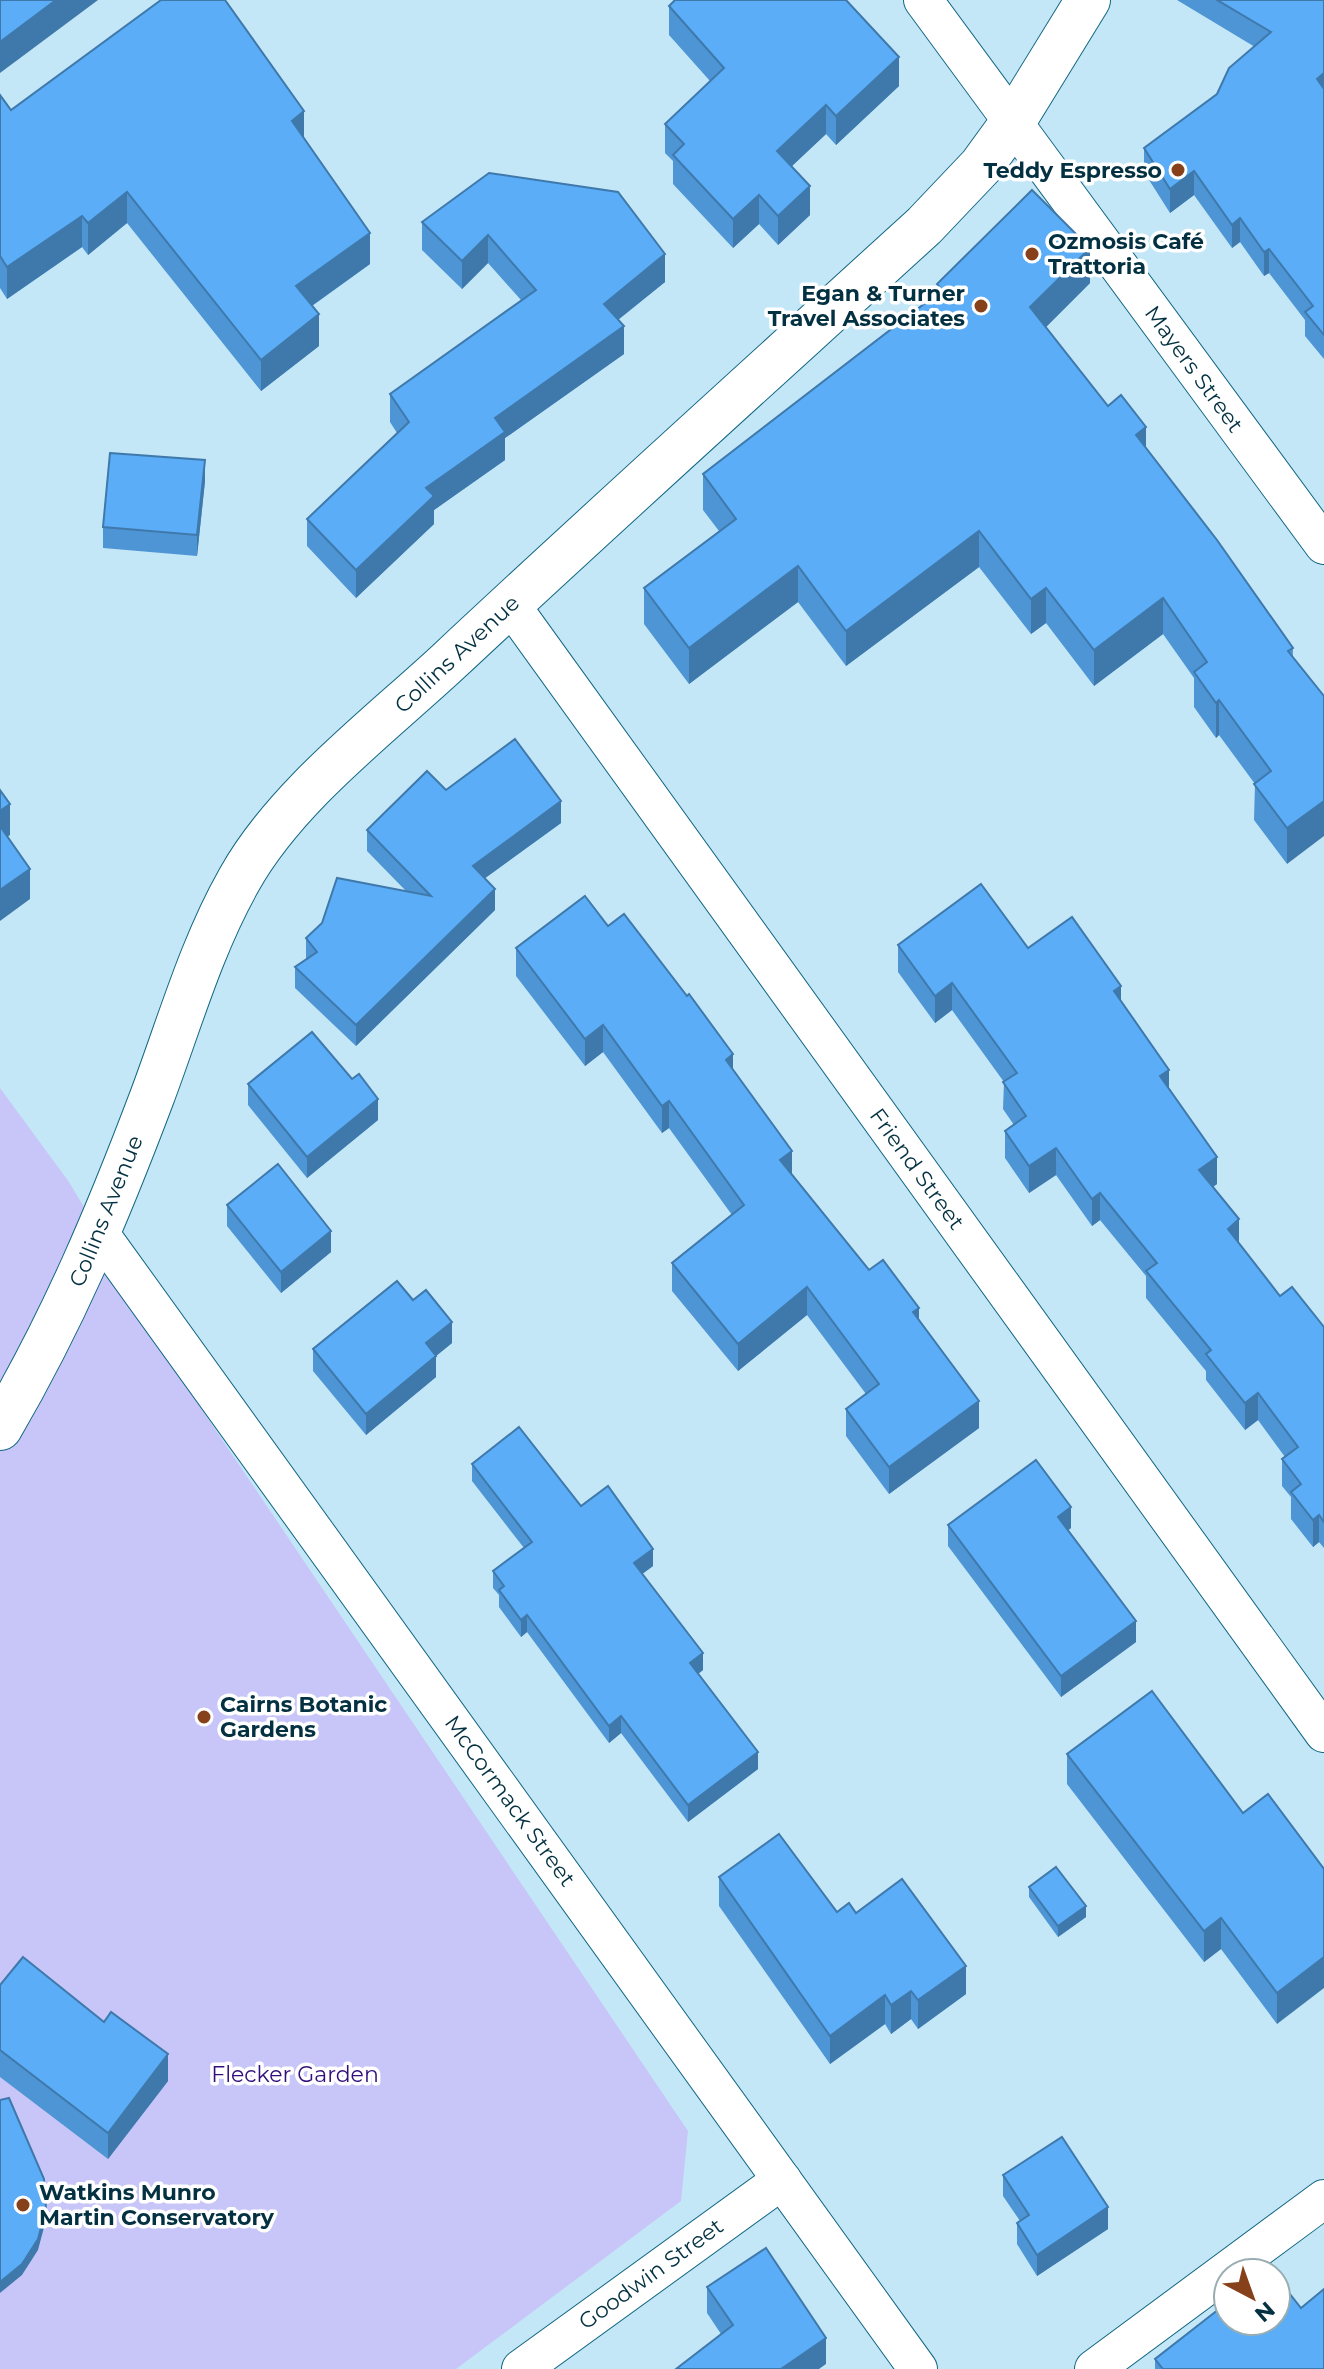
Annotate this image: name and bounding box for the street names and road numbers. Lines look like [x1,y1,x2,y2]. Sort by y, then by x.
street label: Mayers Street [1139,300,1249,438]
street label: Collins Avenue [389,589,525,719]
street label: Friend Street [864,1103,970,1235]
street label: Collins Avenue [63,1131,149,1291]
street label: McCormack Street [439,1710,581,1892]
street label: Goodwin Street [574,2213,729,2335]

